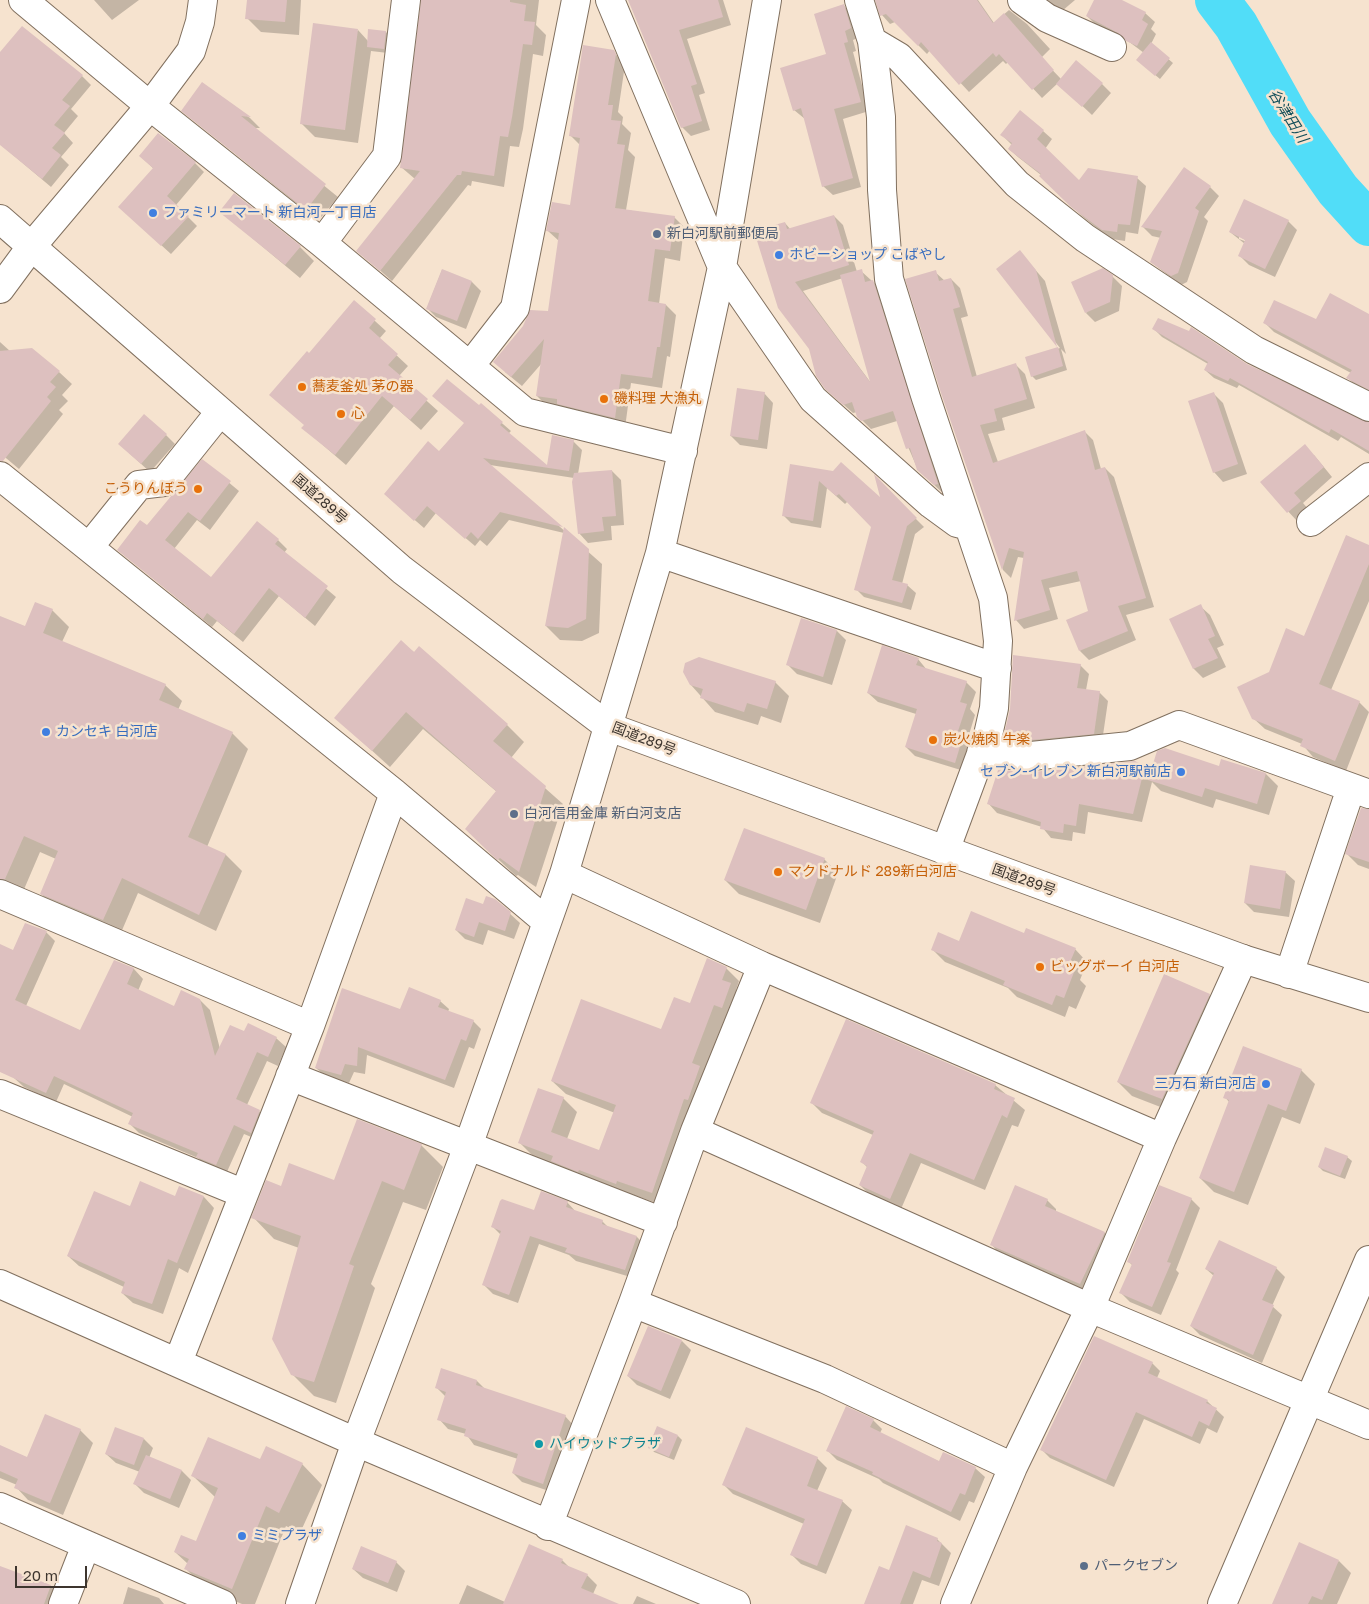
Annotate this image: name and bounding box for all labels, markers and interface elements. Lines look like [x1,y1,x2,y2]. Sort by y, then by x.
water label: 谷津田川 [1264,86,1312,146]
place label: ファミリーマート 新白河一丁目店 [163,205,376,221]
marker: ファミリーマート 新白河一丁目店 [147,207,159,219]
place label: 新白河駅前郵便局 [667,226,779,242]
marker: 新白河駅前郵便局 [651,228,663,240]
place label: ホビーショップ こばやし [789,247,946,263]
marker: ホビーショップ こばやし [773,249,785,261]
place label: 蕎麦釜処 茅の器 [312,379,413,395]
marker: 蕎麦釜処 茅の器 [296,381,308,393]
place label: 磯料理 大漁丸 [614,391,701,407]
marker: 磯料理 大漁丸 [598,393,610,405]
place label: 心 [351,406,365,422]
marker: 心 [335,408,347,420]
street label: 国道289号 [289,471,351,527]
place label: こうりんぼう [104,481,188,497]
marker: こうりんぼう [192,483,204,495]
street label: 国道289号 [610,719,678,759]
place label: カンセキ 白河店 [56,724,157,740]
marker: カンセキ 白河店 [40,726,52,738]
place label: 炭火焼肉 牛楽 [943,732,1030,748]
marker: 炭火焼肉 牛楽 [927,734,939,746]
place label: セブン‐イレブン 新白河駅前店 [980,764,1171,780]
marker: セブン‐イレブン 新白河駅前店 [1175,766,1187,778]
place label: 白河信用金庫 新白河支店 [524,806,681,822]
marker: 白河信用金庫 新白河支店 [508,808,520,820]
street label: 国道289号 [990,861,1058,899]
place label: マクドナルド 289新白河店 [788,864,957,880]
marker: マクドナルド 289新白河店 [772,866,784,878]
place label: ビッグボーイ 白河店 [1050,959,1179,975]
marker: ビッグボーイ 白河店 [1034,961,1046,973]
place label: 三万石 新白河店 [1155,1076,1256,1092]
marker: 三万石 新白河店 [1260,1078,1272,1090]
place label: ハイウッドプラザ [549,1436,661,1452]
marker: ハイウッドプラザ [533,1438,545,1450]
place label: ミミプラザ [252,1528,322,1544]
marker: ミミプラザ [236,1530,248,1542]
scale bar [18,1556,90,1588]
place label: パークセブン [1094,1558,1178,1574]
marker: パークセブン [1078,1560,1090,1572]
text: 20 m [23,1566,58,1584]

